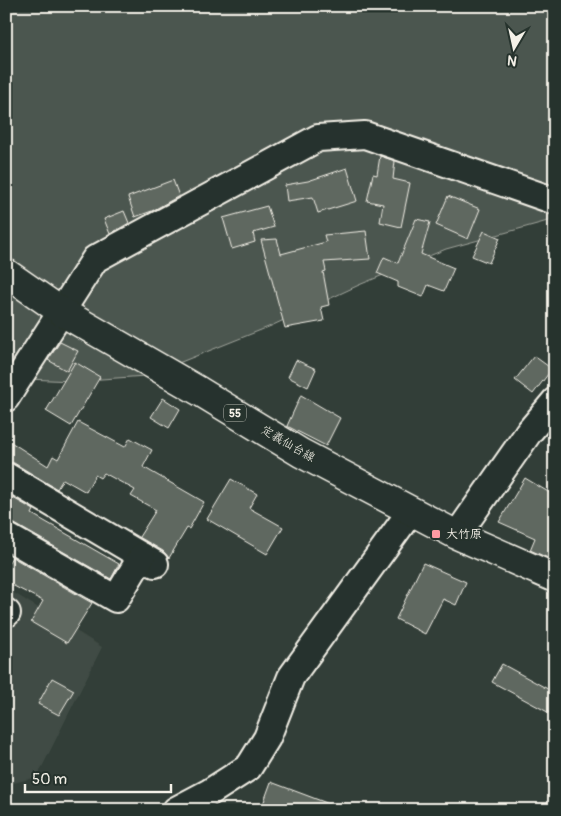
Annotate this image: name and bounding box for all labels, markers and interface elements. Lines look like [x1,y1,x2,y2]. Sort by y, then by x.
north arrow [488,22,538,72]
text: N [506,51,518,69]
road number: 55 [224,404,246,422]
street label: 定義仙台線 [258,423,318,465]
place label: 大竹原 [446,527,482,542]
marker: 大竹原 [430,528,442,540]
scale bar [25,761,171,793]
text: 50 m [32,770,67,789]

